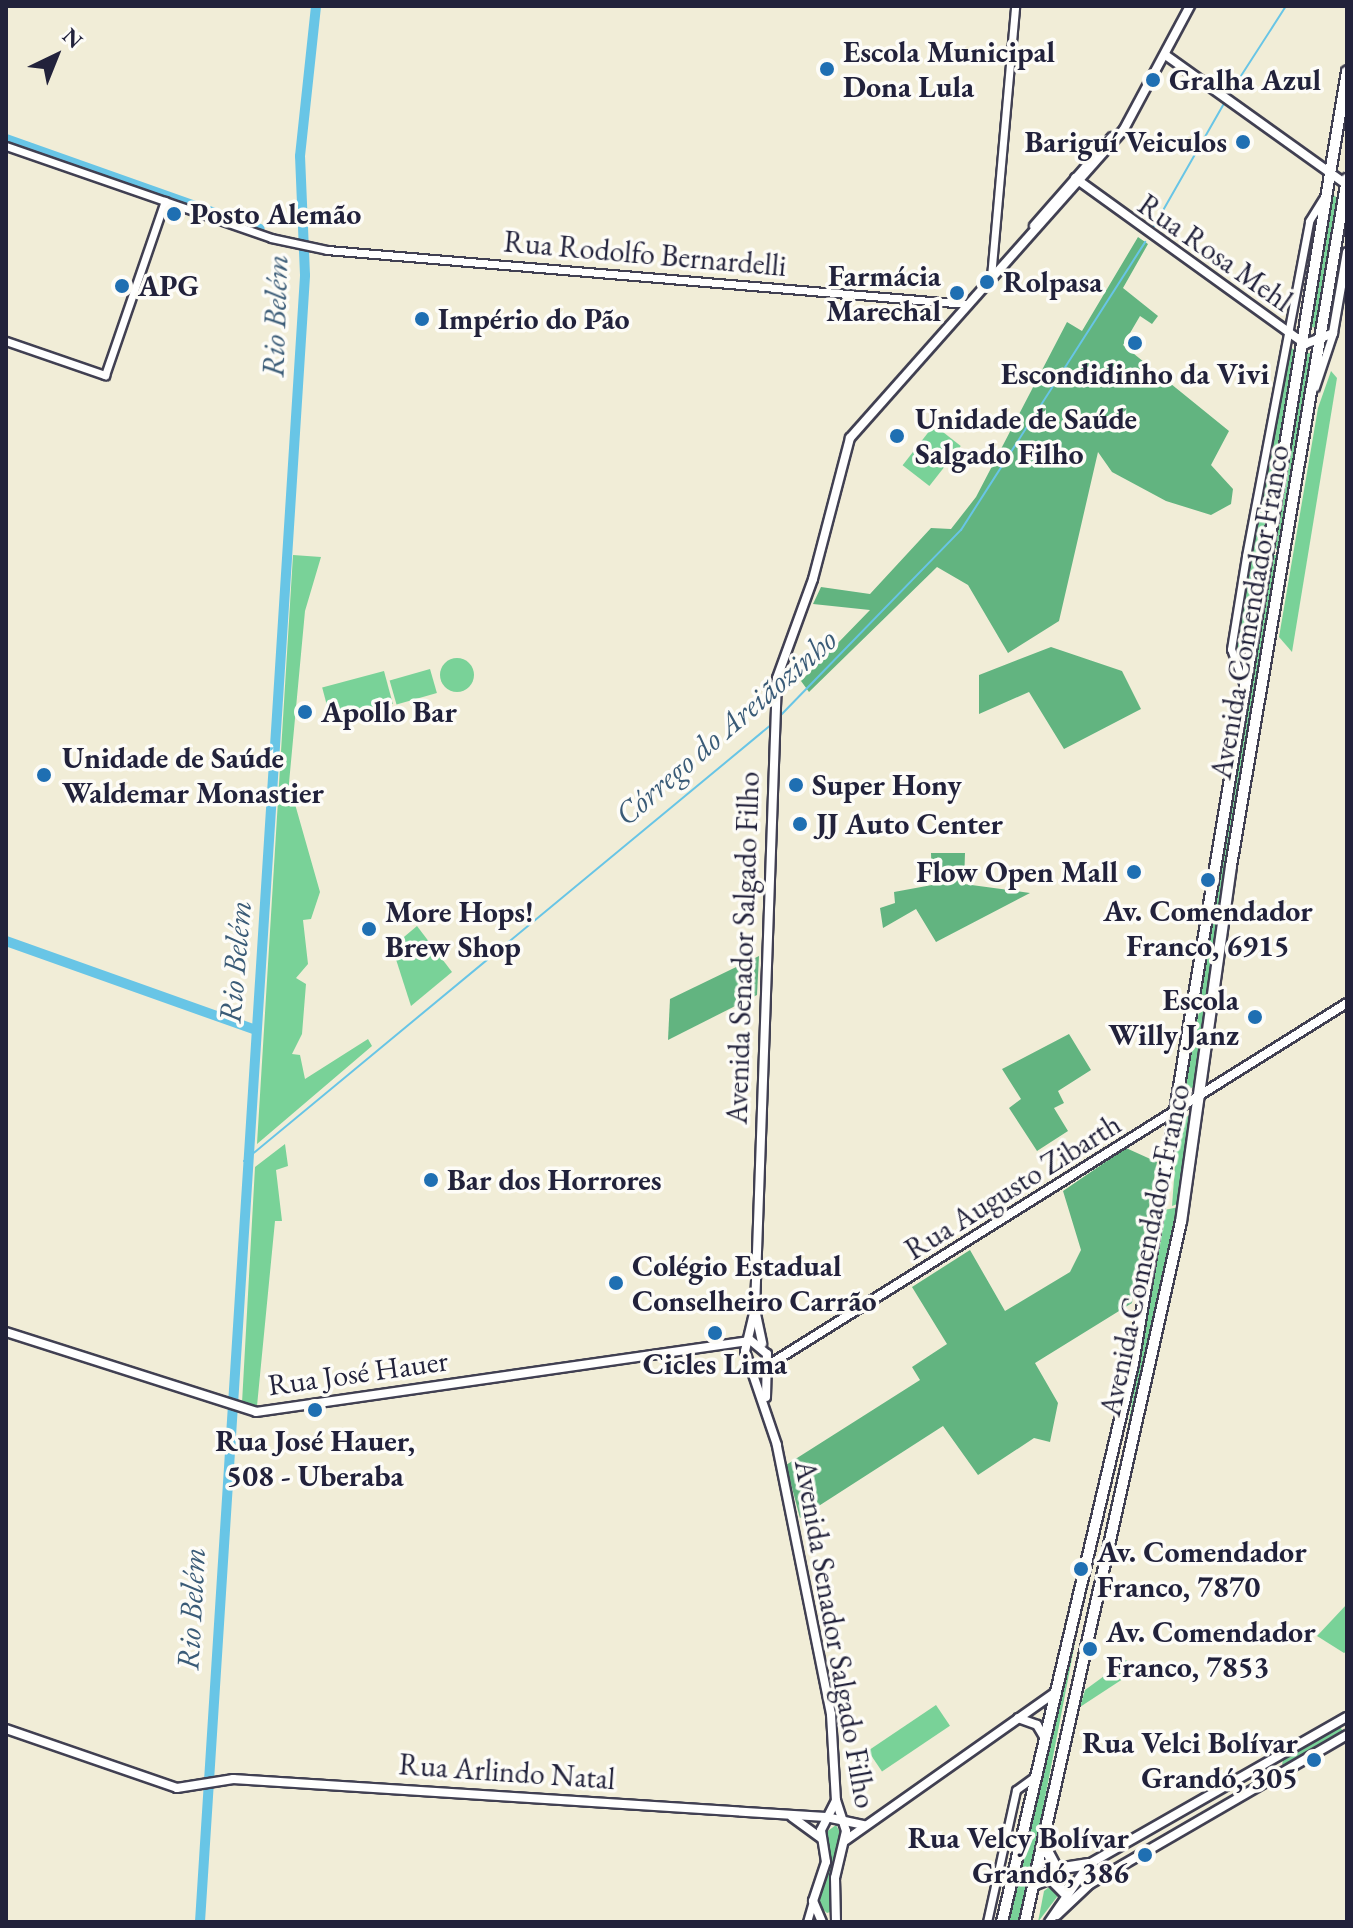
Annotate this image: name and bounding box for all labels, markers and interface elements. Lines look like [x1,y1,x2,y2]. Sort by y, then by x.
north arrow [16,16,96,96]
text: N [56,21,89,55]
place label: Escola Municipal Dona Lula [843,34,1055,104]
marker: Escola Municipal Dona Lula [818,60,836,78]
place label: Gralha Azul [1169,62,1321,98]
marker: Gralha Azul [1144,71,1162,89]
place label: Bariguí Veiculos [1024,124,1227,160]
marker: Bariguí Veiculos [1234,133,1252,151]
street label: Rua Rosa Mehl [1131,187,1299,319]
place label: Posto Alemão [190,196,361,232]
marker: Posto Alemão [165,205,183,223]
street label: Rua Rodolfo Bernardelli [502,224,788,284]
water label: Rio Belém [254,254,296,378]
place label: Farmácia Marechal [826,258,941,328]
place label: Rolpasa [1003,264,1102,300]
place label: APG [138,268,199,304]
marker: Rolpasa [978,273,996,291]
marker: APG [113,277,131,295]
marker: Farmácia Marechal [948,284,966,302]
place label: Império do Pão [438,301,630,337]
marker: Império do Pão [413,310,431,328]
marker: Escondidinho da Vivi [1126,334,1144,352]
place label: Escondidinho da Vivi [1001,356,1269,392]
place label: Unidade de Saúde Salgado Filho [915,401,1137,472]
marker: Unidade de Saúde Salgado Filho [886,425,908,447]
street label: Avenida Comendador Franco [1203,442,1297,782]
water label: Córrego do Areiãozinho [607,620,845,834]
place label: Apollo Bar [321,694,457,730]
marker: Apollo Bar [296,703,314,721]
place label: Unidade de Saúde Waldemar Monastier [62,740,324,810]
marker: Unidade de Saúde Waldemar Monastier [33,764,55,786]
place label: Super Hony [812,767,962,803]
street label: Avenida Senador Salgado Filho [719,771,767,1125]
marker: Super Hony [787,776,805,794]
place label: JJ Auto Center [816,806,1003,842]
marker: JJ Auto Center [791,815,809,833]
place label: Flow Open Mall [916,854,1118,890]
marker: Flow Open Mall [1125,863,1143,881]
marker: Av. Comendador Franco, 6915 [1199,871,1217,889]
place label: Av. Comendador Franco, 6915 [1103,893,1313,964]
place label: More Hops! Brew Shop [385,894,534,964]
water label: Rio Belém [211,899,259,1025]
marker: More Hops! Brew Shop [360,920,378,938]
place label: Escola Willy Janz [1108,982,1239,1052]
marker: Escola Willy Janz [1246,1008,1264,1026]
street label: Avenida Comendador Franco [1092,1080,1198,1420]
street label: Rua Augusto Zibarth [898,1106,1128,1268]
place label: Bar dos Horrores [447,1162,662,1198]
marker: Bar dos Horrores [422,1171,440,1189]
place label: Colégio Estadual Conselheiro Carrão [632,1248,877,1318]
marker: Colégio Estadual Conselheiro Carrão [607,1274,625,1292]
marker: Cicles Lima [706,1324,724,1342]
street label: Rua José Hauer [266,1343,450,1403]
place label: Cicles Lima [643,1346,787,1382]
marker: Rua José Hauer, 508 - Uberaba [306,1401,324,1419]
place label: Rua José Hauer, 508 - Uberaba [215,1423,415,1494]
street label: Avenida Senador Salgado Filho [787,1457,883,1811]
place label: Av. Comendador Franco, 7870 [1097,1534,1307,1604]
water label: Rio Belém [169,1547,213,1671]
marker: Av. Comendador Franco, 7870 [1072,1560,1090,1578]
place label: Av. Comendador Franco, 7853 [1106,1614,1316,1684]
marker: Av. Comendador Franco, 7853 [1081,1640,1099,1658]
place label: Rua Velci Bolívar Grandó, 305 [1082,1725,1298,1796]
street label: Rua Arlindo Natal [398,1746,616,1798]
marker: Rua Velci Bolívar Grandó, 305 [1305,1751,1323,1769]
place label: Rua Velcy Bolívar Grandó, 386 [908,1820,1129,1890]
marker: Rua Velcy Bolívar Grandó, 386 [1136,1846,1154,1864]

